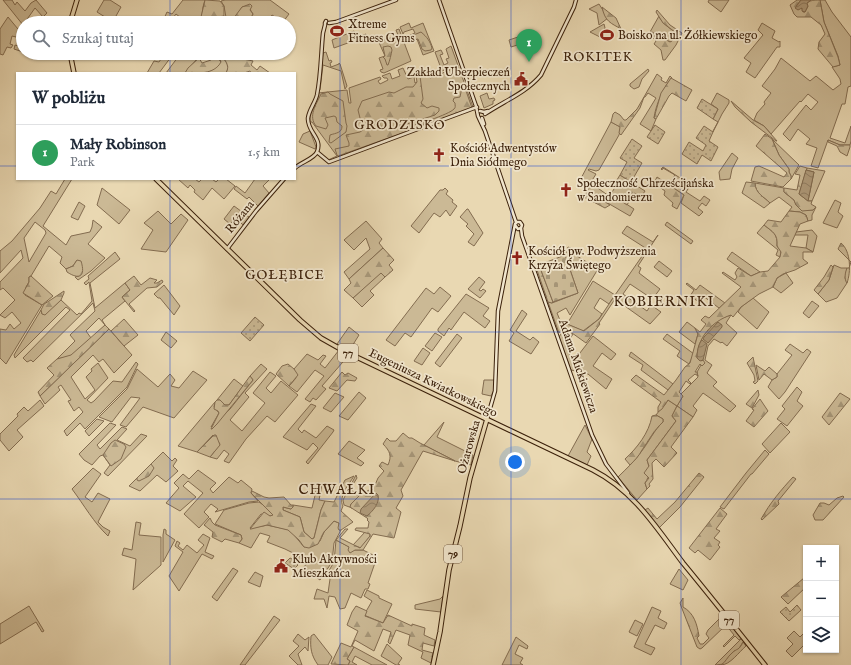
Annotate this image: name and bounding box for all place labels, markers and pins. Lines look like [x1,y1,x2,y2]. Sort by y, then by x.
place label: Xtreme Fitness Gyms [348,17,415,46]
sports icon: Xtreme Fitness Gyms [329,23,345,39]
sports icon: Boisko na ul. Żółkiewskiego [599,27,615,43]
place label: Boisko na ul. Żółkiewskiego [618,27,758,43]
pin: 1 [516,29,542,62]
place label: Zakład Ubezpieczeń Społecznych [407,65,511,95]
public building icon: Zakład Ubezpieczeń Społecznych [513,71,529,87]
place label: Kościół Adwentystów Dnia Siódmego [450,141,558,170]
church icon: Kościół Adwentystów Dnia Siódmego [431,147,447,163]
place label: Społeczność Chrześcijańska w Sandomierzu [577,176,714,205]
church icon: Społeczność Chrześcijańska w Sandomierzu [558,182,574,198]
place label: Kościół pw. Podwyższenia Krzyża Świętego [528,244,657,273]
church icon: Kościół pw. Podwyższenia Krzyża Świętego [509,250,525,266]
place label: Klub Aktywności Mieszkańca [292,552,377,581]
public building icon: Klub Aktywności Mieszkańca [273,558,289,574]

